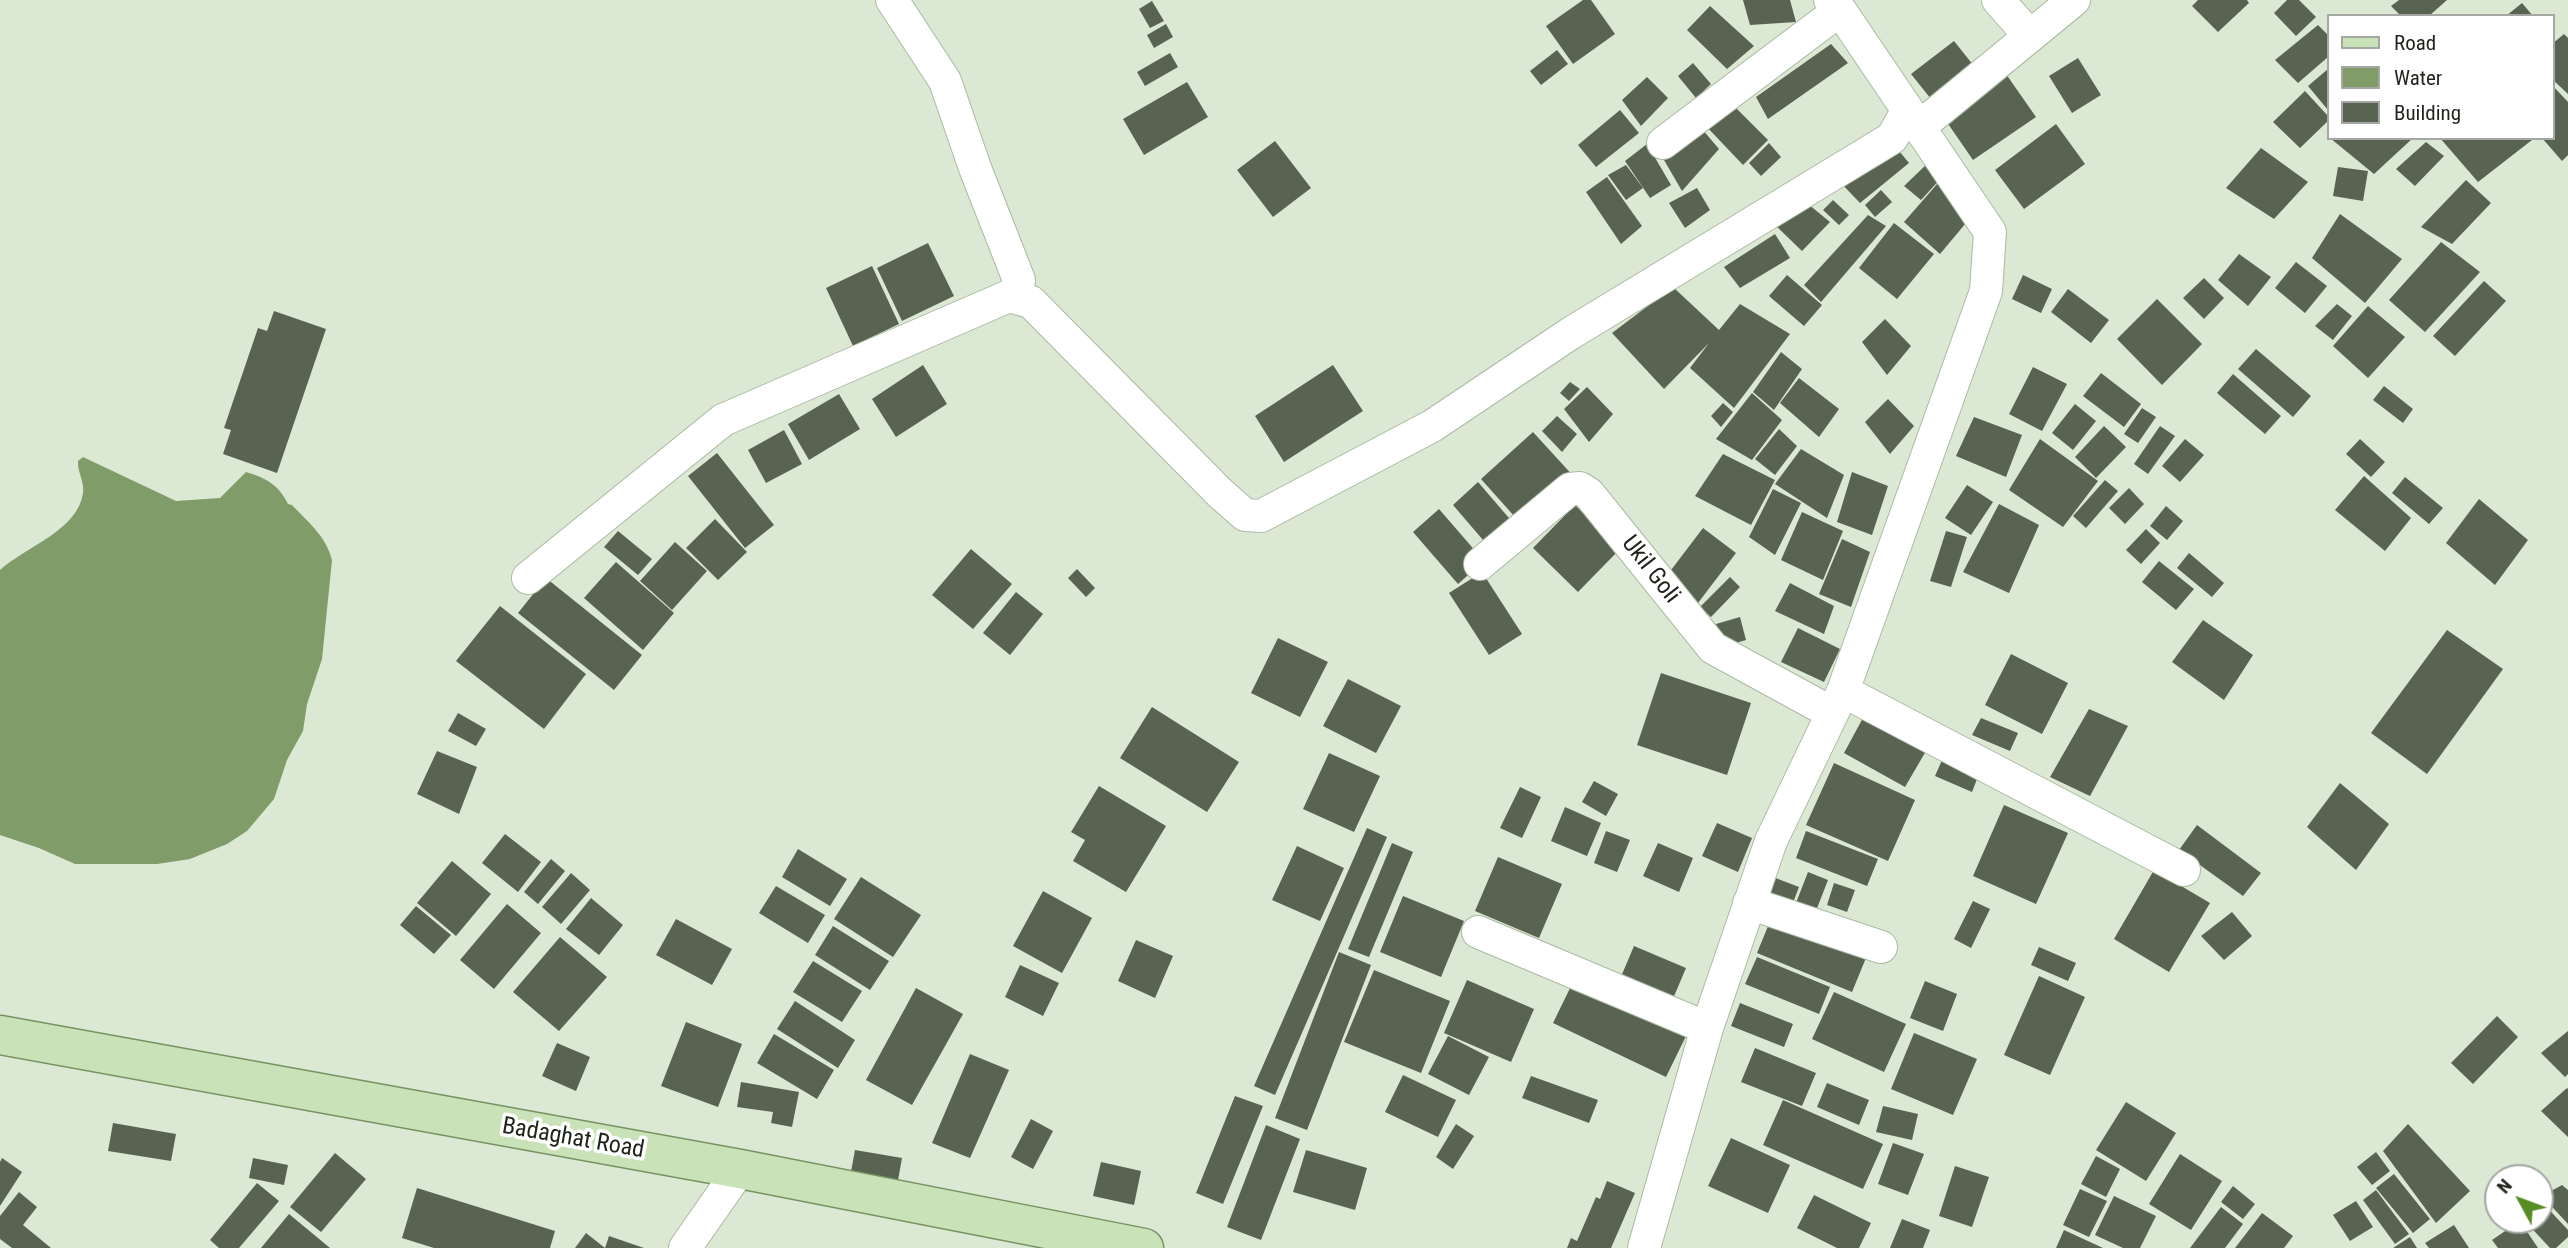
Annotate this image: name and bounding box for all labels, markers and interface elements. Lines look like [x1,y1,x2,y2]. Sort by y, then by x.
legend [2326,14,2554,140]
text: Road [2394,31,2436,55]
text: Water [2394,66,2442,90]
text: Building [2394,101,2461,125]
street label: Ukil Goli [1615,530,1685,610]
street label: Badaghat Road [500,1112,646,1166]
north arrow [2484,1164,2554,1234]
text: N [2492,1174,2517,1198]

